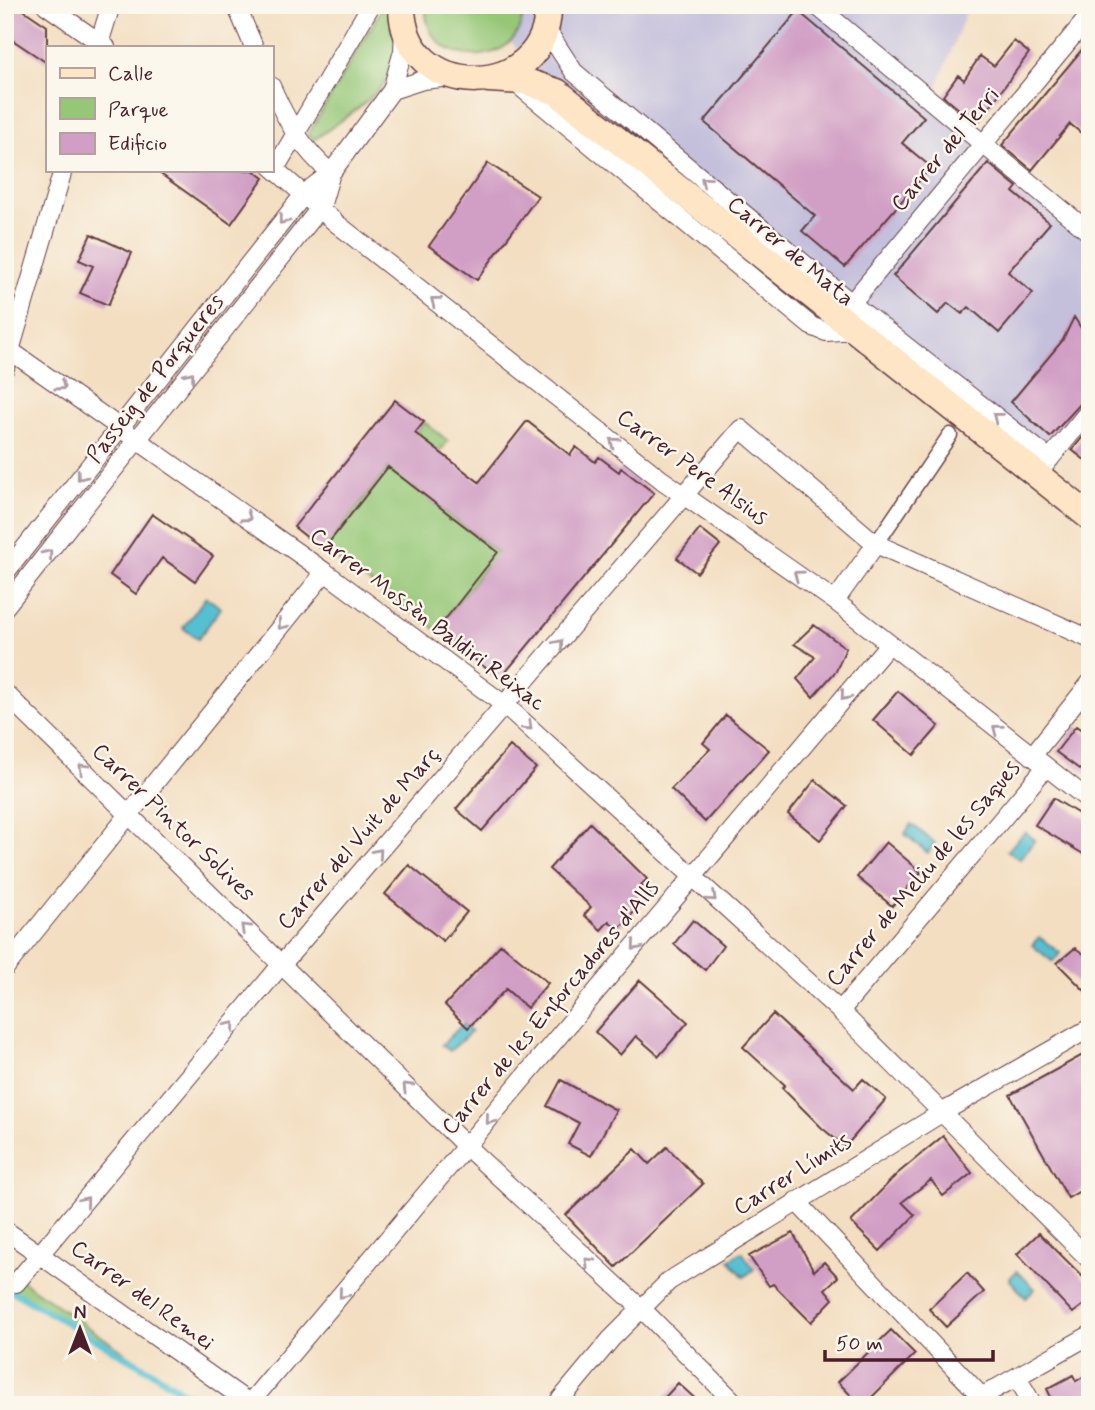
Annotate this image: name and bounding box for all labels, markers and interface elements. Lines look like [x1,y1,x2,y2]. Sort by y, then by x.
legend [46,46,273,172]
text: Calle [108,60,153,88]
street label: Carrer del Terri [885,81,1007,219]
text: Parque [108,96,169,124]
text: Edificio [108,130,167,158]
one-way arrow [701,177,714,189]
street label: Carrer de Mata [720,190,860,314]
one-way arrow [279,212,291,225]
street label: Passeig de Porqueres [80,288,232,470]
one-way arrow [431,297,444,309]
one-way arrow [181,371,194,384]
one-way arrow [53,378,66,390]
street label: Carrer Pere Alsius [610,403,774,533]
one-way arrow [992,412,1004,425]
one-way arrow [609,438,622,450]
one-way arrow [77,468,90,481]
one-way arrow [239,509,252,521]
street label: Carrer Mossèn Baldiri Reixac [303,521,551,719]
one-way arrow [40,549,52,562]
one-way arrow [793,571,806,583]
one-way arrow [278,617,290,630]
one-way arrow [551,639,563,652]
one-way arrow [841,688,853,701]
one-way arrow [520,718,533,730]
one-way arrow [993,725,1005,738]
street label: Carrer Pintor Solives [85,737,261,909]
street label: Carrer del Vuit de Març [271,741,447,937]
street label: Carrer de Meliu de les Saques [820,754,1028,994]
one-way arrow [78,764,91,777]
one-way arrow [370,849,382,862]
street label: Carrer de les Enforcadores d'Alls [435,874,667,1142]
one-way arrow [704,889,717,902]
one-way arrow [240,923,253,936]
one-way arrow [632,937,644,950]
one-way arrow [223,1022,235,1035]
one-way arrow [403,1083,416,1096]
one-way arrow [485,1112,498,1124]
street label: Carrer Límits [728,1127,858,1223]
one-way arrow [77,1197,89,1210]
street label: Carrer del Remei [64,1234,220,1358]
one-way arrow [584,1258,597,1270]
one-way arrow [339,1285,351,1298]
north arrow [46,1294,116,1364]
text: N [74,1301,86,1326]
scale bar [825,1319,993,1363]
text: 50 m [836,1330,883,1358]

